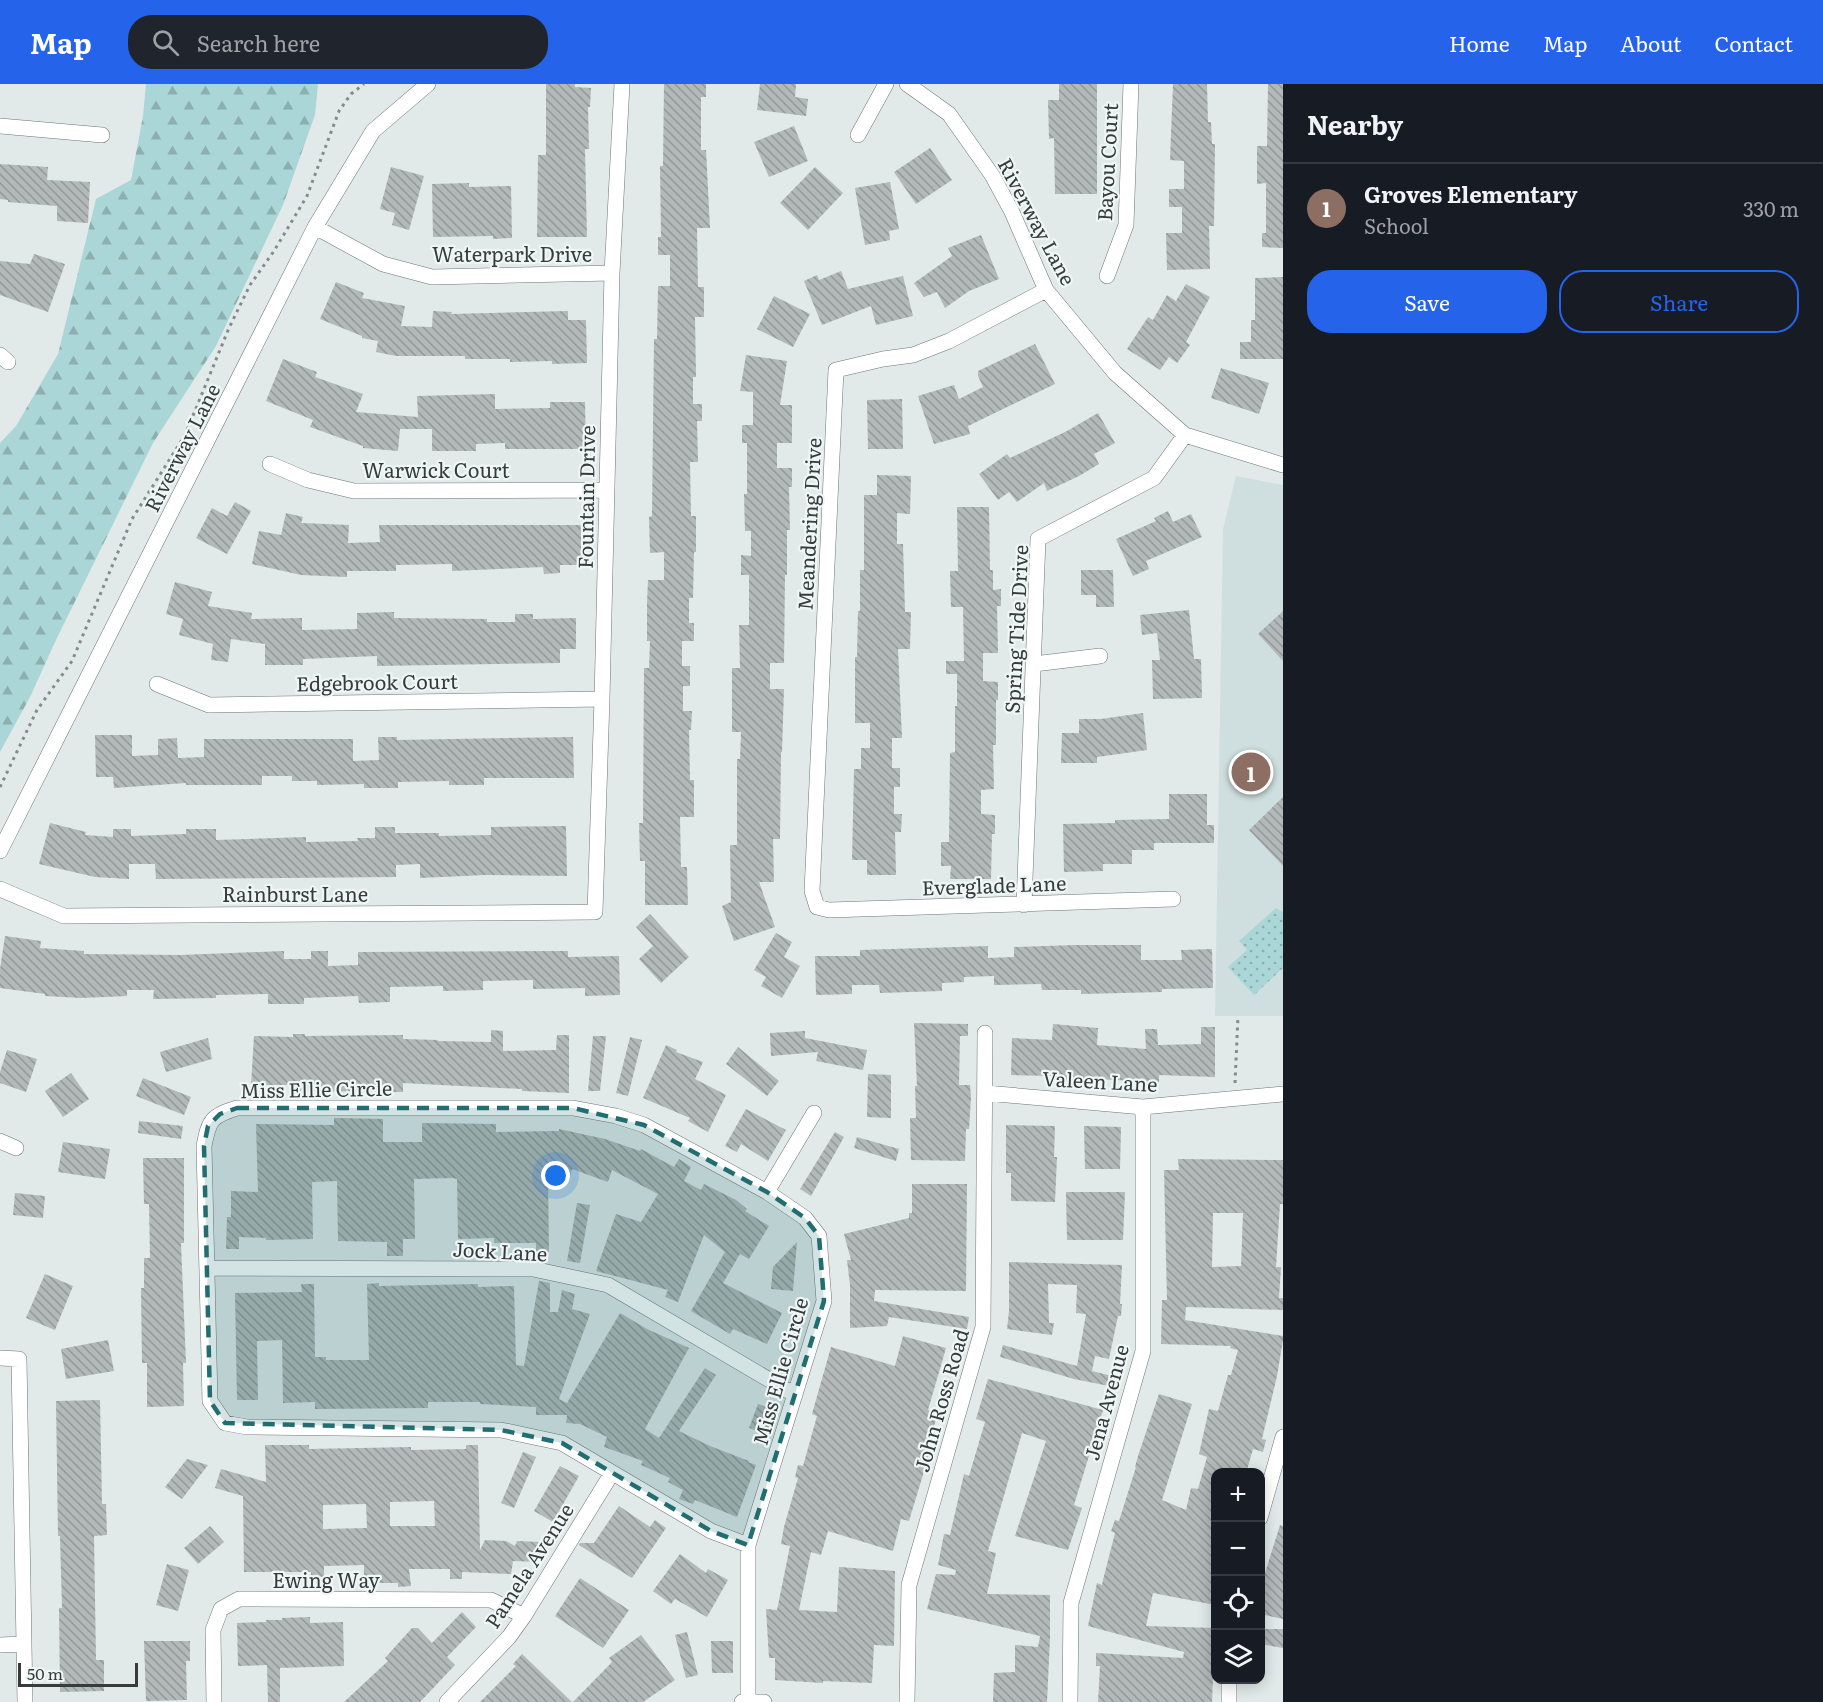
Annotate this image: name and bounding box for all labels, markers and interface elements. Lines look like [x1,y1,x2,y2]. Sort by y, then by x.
search box [128,15,548,69]
text: Map [30,21,92,63]
icon: search [149,26,182,59]
text: Search here [197,26,320,59]
text: Home [1449,27,1510,58]
text: Map [1543,27,1587,58]
text: About [1620,27,1682,58]
text: Contact [1715,27,1793,58]
street label: Bayou Court [1088,102,1124,222]
text: Nearby [1307,104,1403,143]
street label: Riverway Lane [992,152,1084,290]
text: Groves Elementary [1364,177,1577,210]
text: 1 [1322,193,1331,223]
text: 330 m [1743,193,1799,223]
text: School [1364,210,1429,240]
street label: Waterpark Drive [432,238,592,268]
button: Save [1307,270,1547,333]
button: Share [1559,270,1799,333]
street label: Riverway Lane [136,378,226,516]
street label: Fountain Drive [569,425,601,569]
street label: Meandering Drive [788,437,828,611]
street label: Warwick Court [362,454,510,484]
street label: Spring Tide Drive [996,544,1034,714]
street label: Edgebrook Court [296,665,458,697]
pin: 1 [1232,750,1270,794]
street label: Everglade Lane [921,866,1067,902]
street label: Rainburst Lane [222,878,368,908]
street label: Valeen Lane [1042,1062,1158,1098]
street label: Miss Ellie Circle [240,1072,392,1104]
your location [541,1161,570,1190]
street label: Jock Lane [452,1233,548,1267]
street label: Miss Ellie Circle [744,1294,814,1448]
street label: John Ross Road [905,1325,975,1475]
street label: Jena Avenue [1075,1341,1135,1463]
map controls [1211,1468,1265,1684]
button: + [1211,1468,1265,1522]
street label: Pamela Avenue [476,1497,580,1633]
button: − [1211,1522,1265,1576]
street label: Ewing Way [272,1564,380,1594]
button: locate [1211,1576,1265,1630]
button: layers [1211,1630,1265,1684]
scale bar [18,1660,138,1688]
text: 50 m [27,1661,63,1685]

